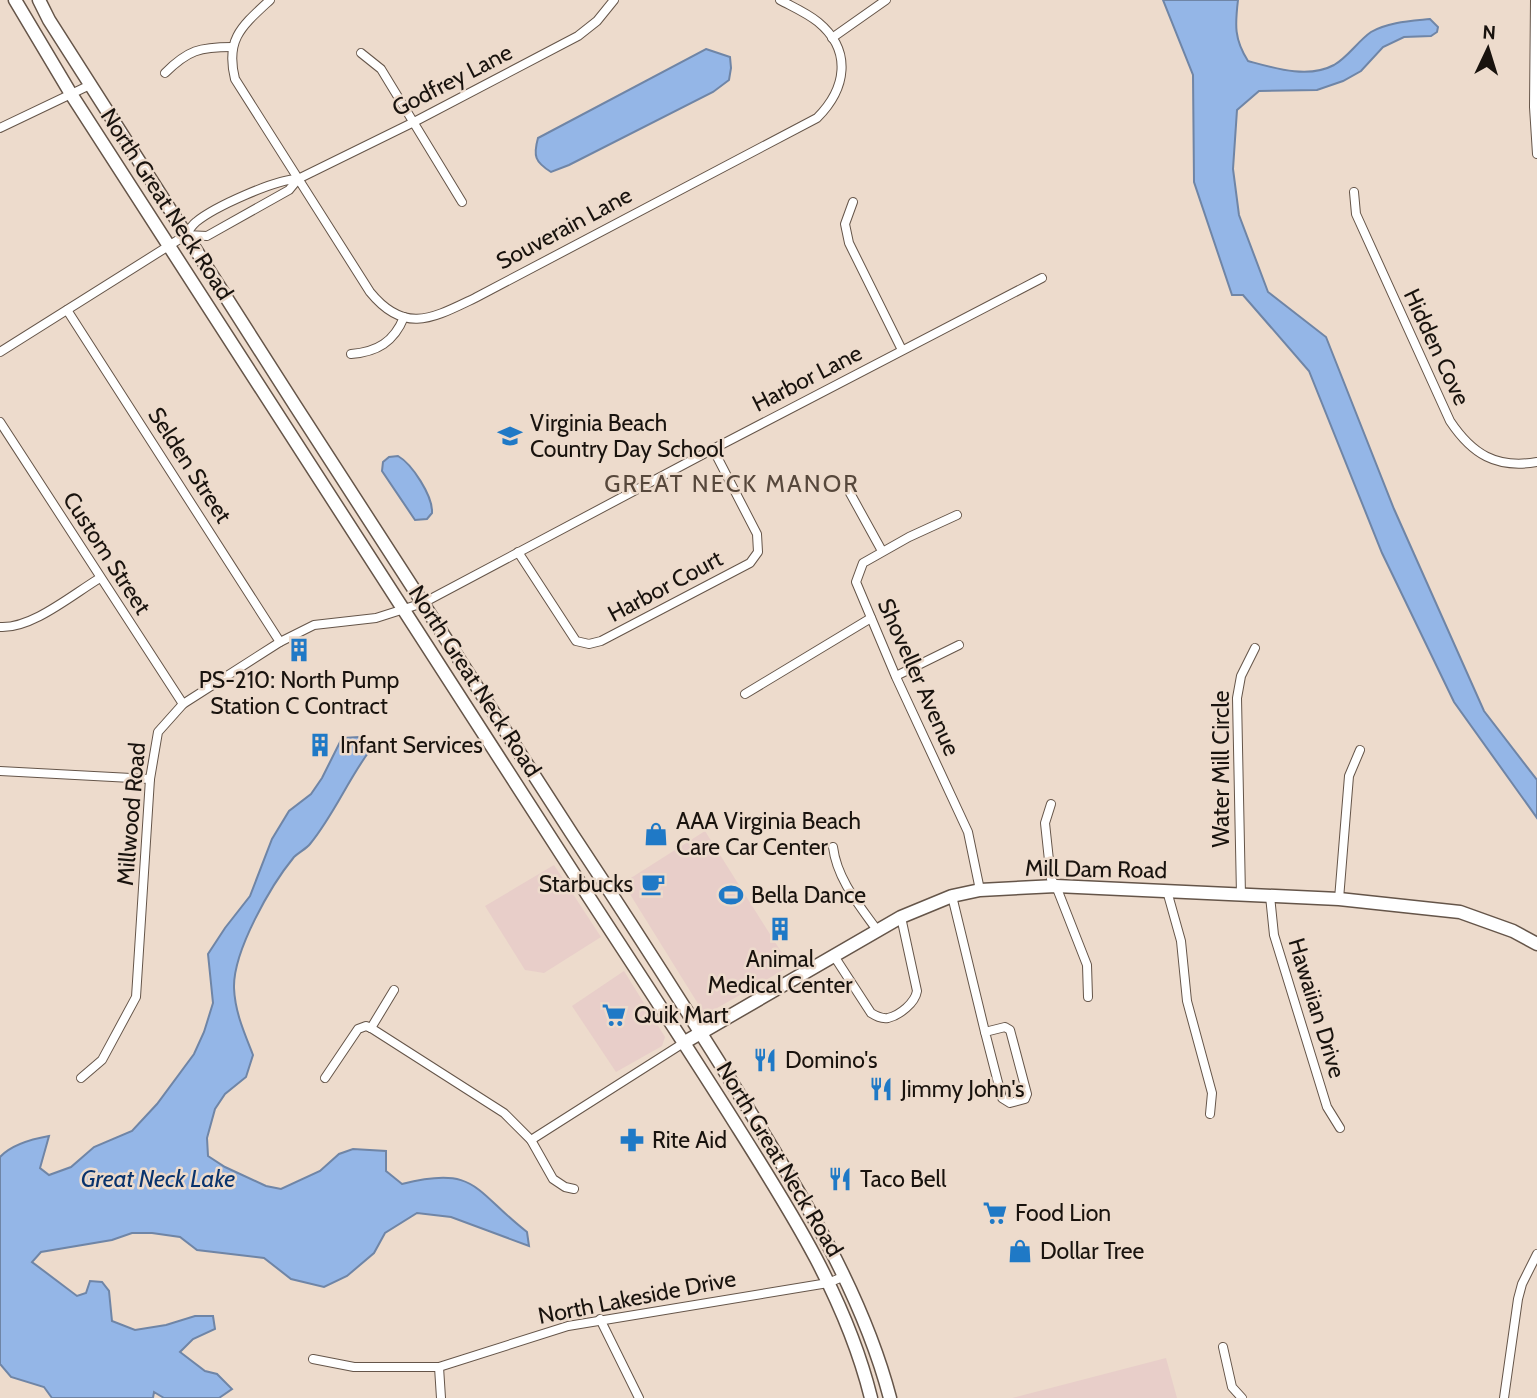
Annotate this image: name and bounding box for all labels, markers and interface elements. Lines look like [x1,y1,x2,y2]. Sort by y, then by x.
north arrow [1453,14,1523,84]
text: N [1482,21,1497,44]
street label: Godfrey Lane [387,38,517,122]
street label: North Great Neck Road [95,103,239,305]
street label: Souverain Lane [492,180,637,275]
street label: Hidden Cove [1398,284,1476,410]
street label: Harbor Lane [747,338,867,418]
street label: Selden Street [142,402,238,528]
place label: Virginia Beach Country Day School [530,409,725,463]
school or university icon: Virginia Beach Country Day School [496,422,524,450]
district label: GREAT NECK MANOR [604,469,860,498]
street label: Custom Street [57,487,157,620]
street label: Harbor Court [603,544,727,628]
street label: North Great Neck Road [403,580,547,782]
street label: Shoveller Avenue [872,594,966,760]
building icon: PS-210: North Pump Station C Contract [285,636,313,664]
place label: PS-210: North Pump Station C Contract [199,666,400,720]
street label: Water Mill Circle [1207,690,1235,848]
building icon: Infant Services [306,731,334,759]
place label: Infant Services [340,731,483,759]
street label: Millwood Road [111,741,151,887]
place label: AAA Virginia Beach Care Car Center [676,807,861,861]
shop icon: AAA Virginia Beach Care Car Center [642,820,670,848]
street label: Mill Dam Road [1025,854,1167,884]
place label: Starbucks [539,870,633,898]
cafe icon: Starbucks [639,870,667,898]
sports icon: Bella Dance [717,881,745,909]
place label: Bella Dance [751,881,866,909]
building icon: Animal Medical Center [766,915,794,943]
street label: Hawaiian Drive [1282,935,1352,1082]
place label: Animal Medical Center [708,945,853,999]
supermarket icon: Quik Mart [600,1001,628,1029]
place label: Quik Mart [634,1001,729,1029]
restaurant icon: Domino's [751,1046,779,1074]
place label: Domino's [785,1046,878,1074]
street label: North Great Neck Road [711,1056,849,1262]
restaurant icon: Jimmy John's [867,1075,895,1103]
place label: Jimmy John's [900,1075,1025,1103]
pharmacy icon: Rite Aid [618,1126,646,1154]
place label: Rite Aid [652,1126,727,1154]
water label: Great Neck Lake [81,1164,235,1193]
restaurant icon: Taco Bell [826,1165,854,1193]
place label: Taco Bell [860,1165,947,1193]
supermarket icon: Food Lion [981,1199,1009,1227]
place label: Food Lion [1015,1199,1111,1227]
shop icon: Dollar Tree [1006,1237,1034,1265]
place label: Dollar Tree [1040,1237,1145,1265]
street label: North Lakeside Drive [536,1264,739,1330]

